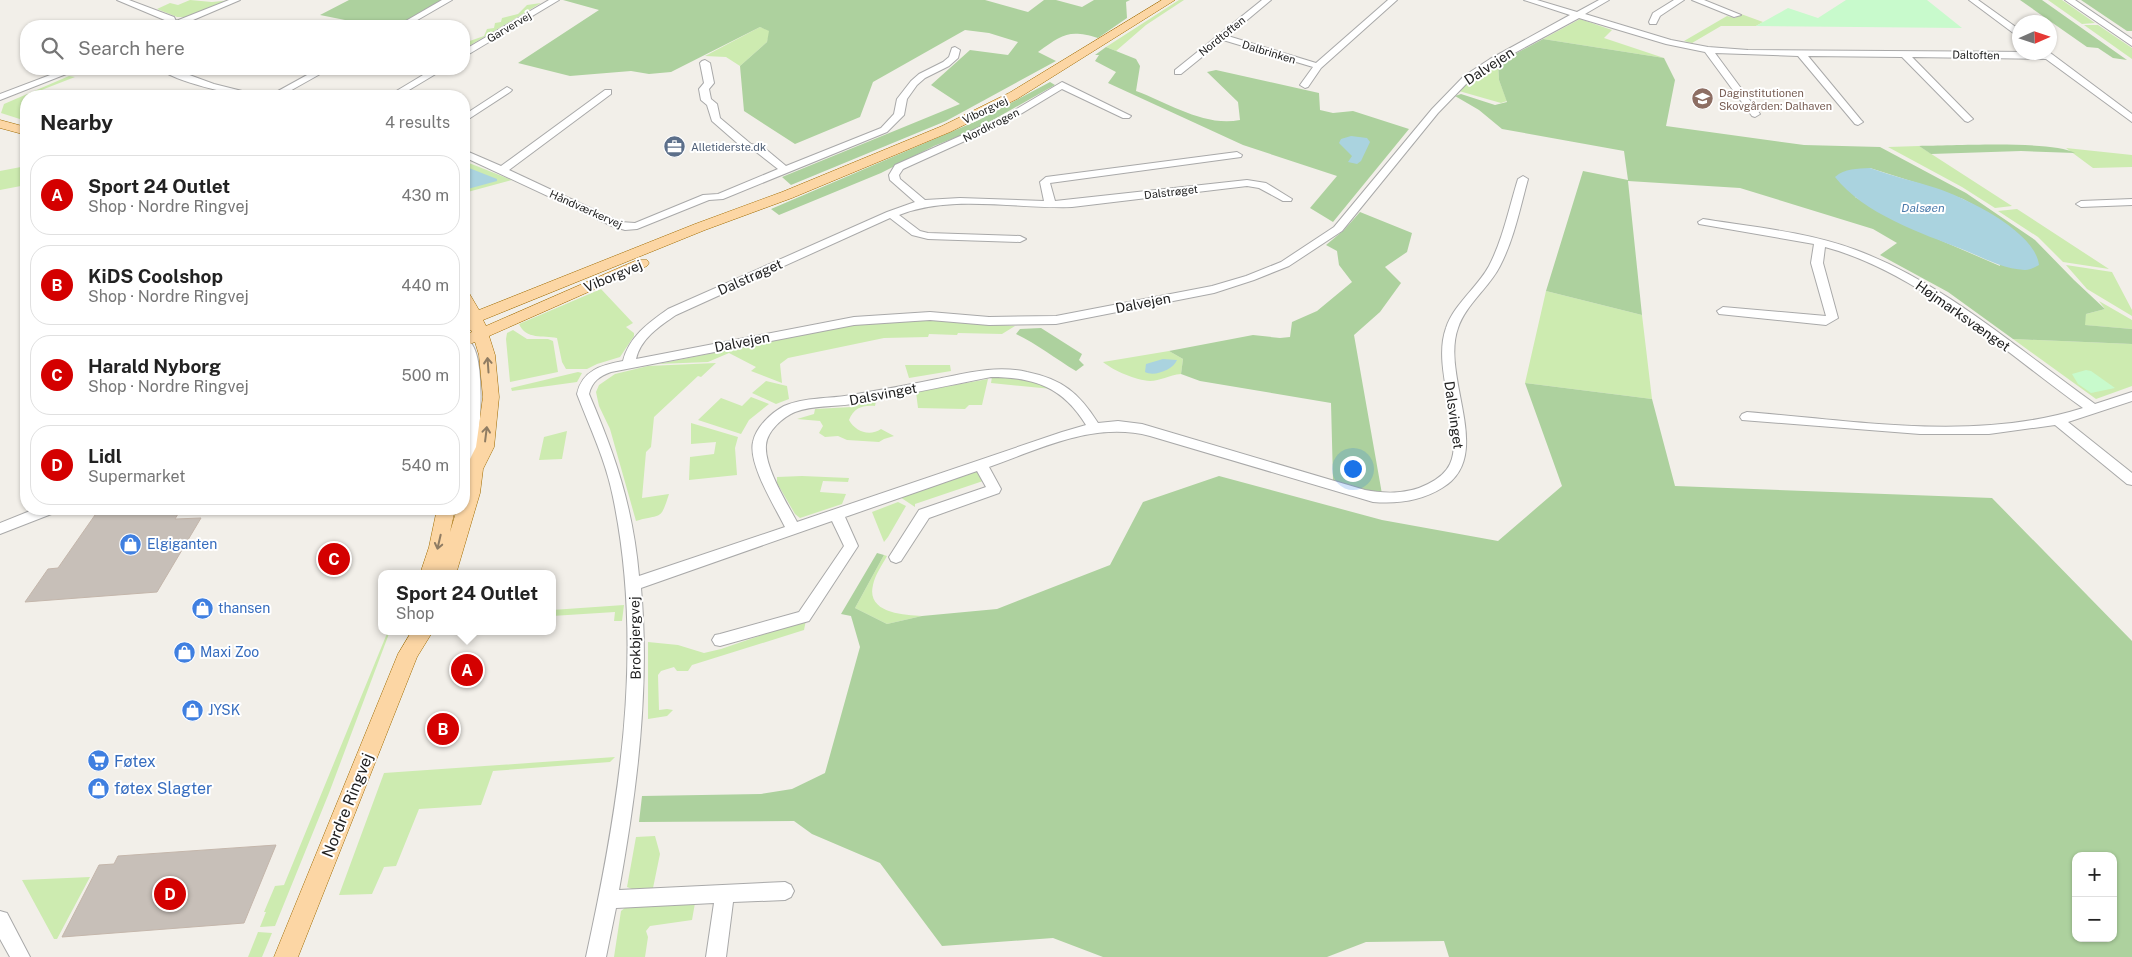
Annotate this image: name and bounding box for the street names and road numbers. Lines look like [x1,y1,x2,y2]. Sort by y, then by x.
street label: Garvervej [485,9,533,45]
street label: Nordtoften [1196,14,1248,58]
street label: Dalbrinken [1241,38,1297,66]
street label: Dalvejen [1461,44,1517,88]
street label: Daltoften [1952,49,2000,61]
street label: Viborgvej [961,94,1010,126]
street label: Nordkrogen [961,106,1021,144]
street label: Dalstrøget [1143,183,1199,201]
street label: Håndværkervej [548,188,624,230]
street label: Dalstrøget [715,256,785,298]
street label: Viborgvej [581,257,645,295]
street label: Højmarksvænget [1913,277,2013,355]
street label: Dalvejen [1114,290,1172,316]
street label: Dalvejen [713,329,771,355]
street label: Dalsvinget [848,380,918,408]
street label: Dalsvinget [1441,380,1467,450]
street label: Brokbjergvej [626,596,644,680]
street label: Nordre Ringvej [318,750,377,860]

